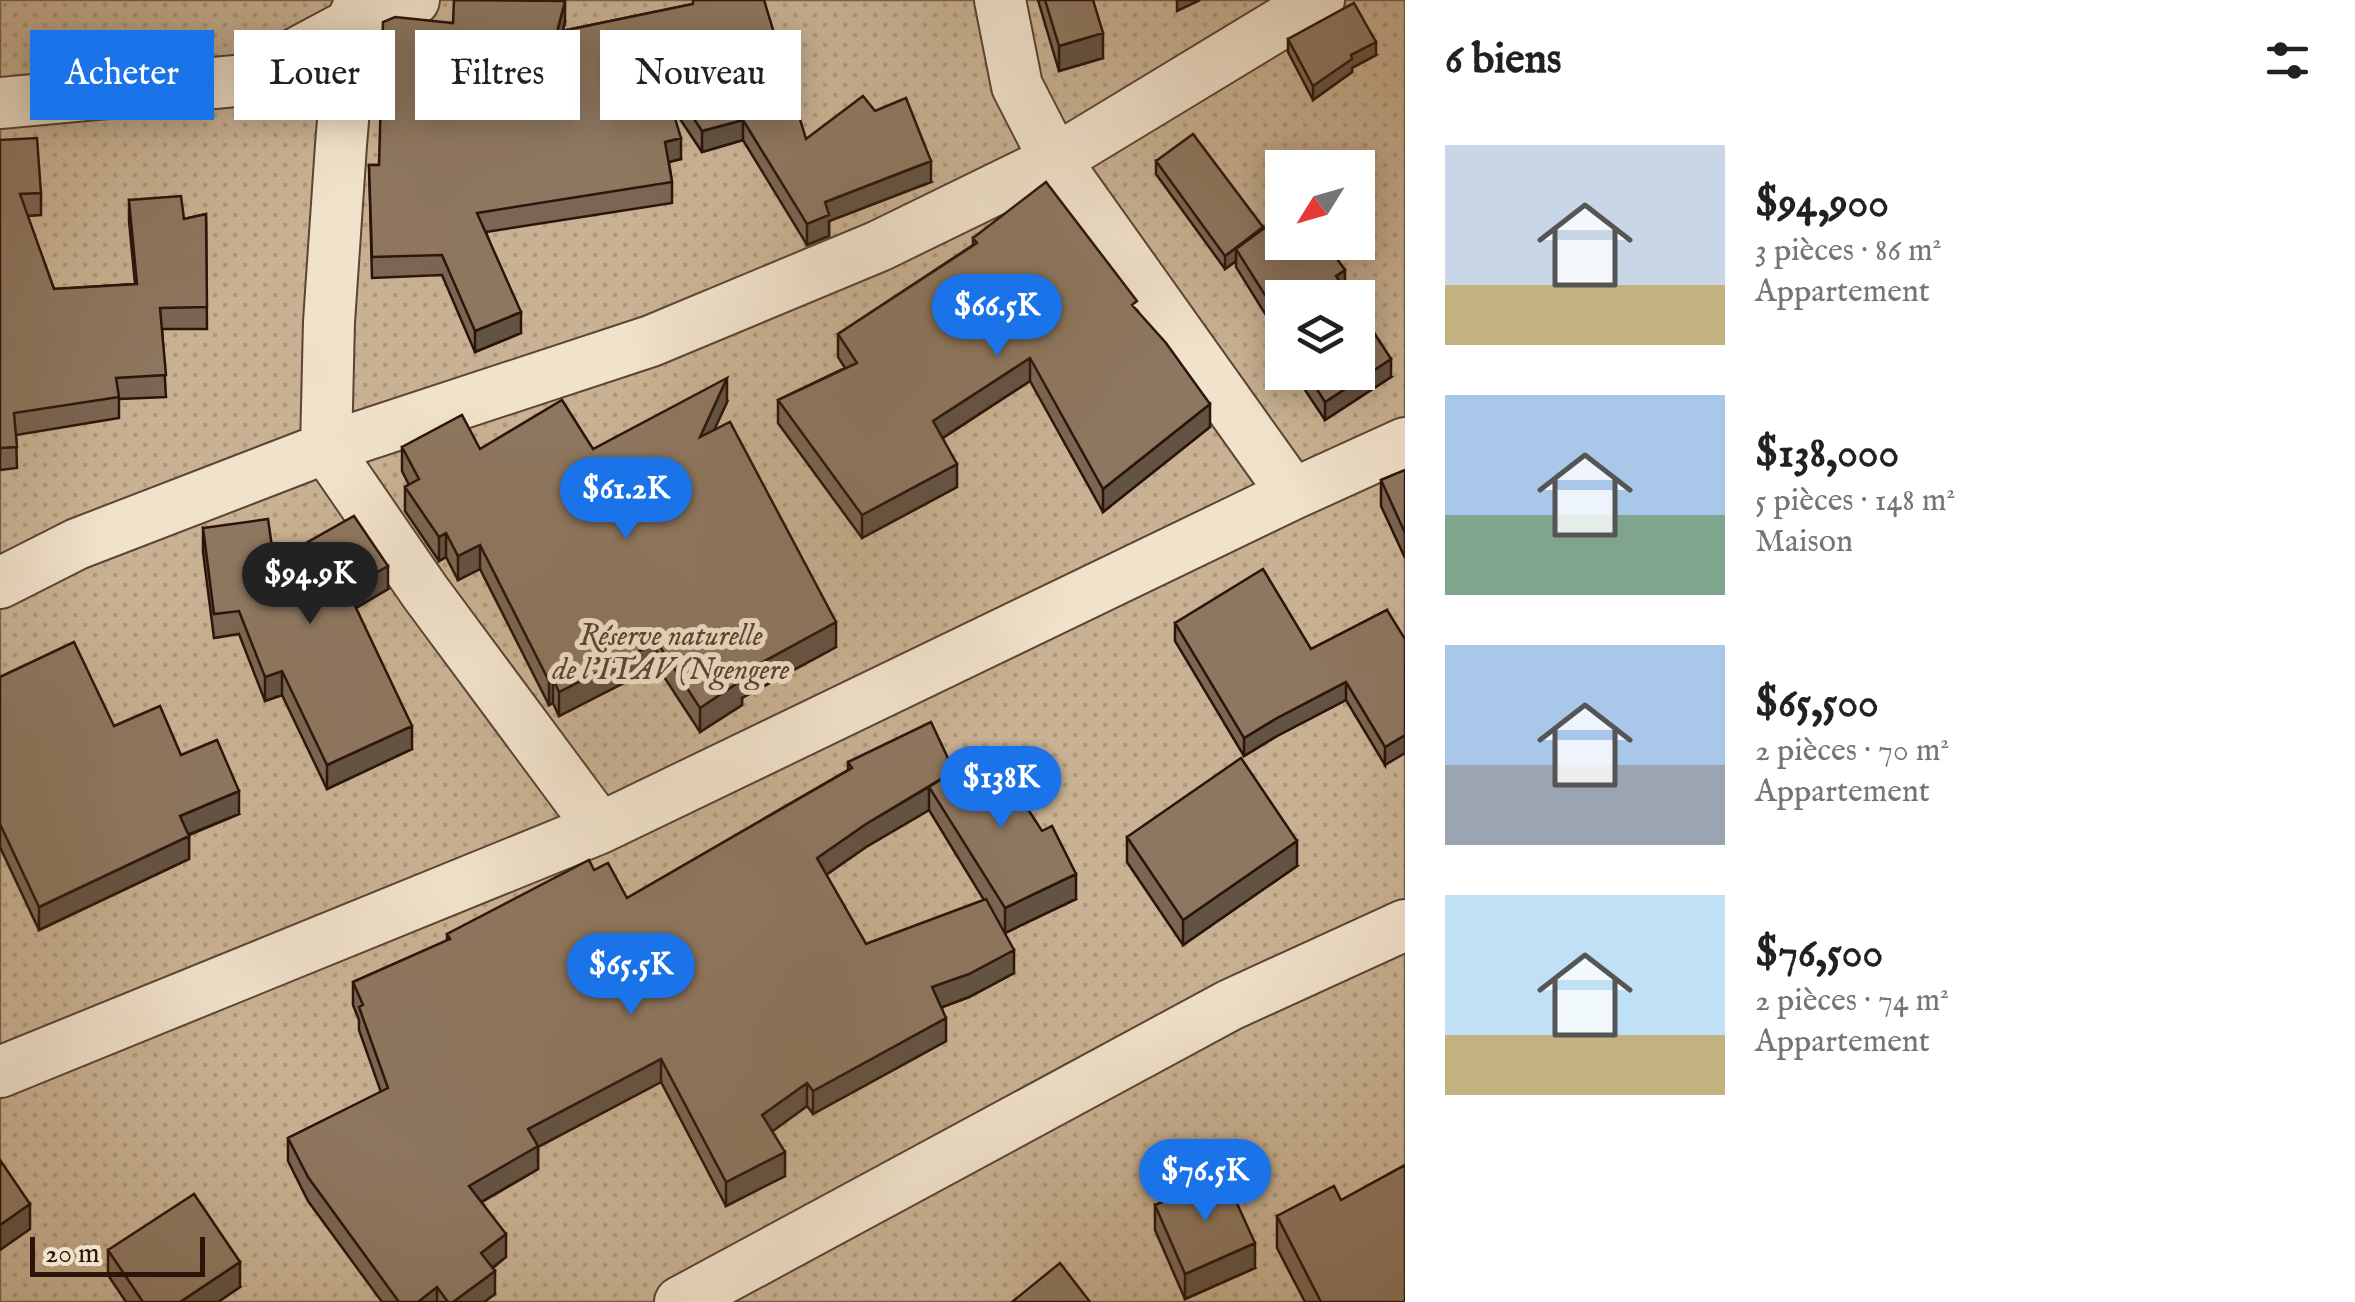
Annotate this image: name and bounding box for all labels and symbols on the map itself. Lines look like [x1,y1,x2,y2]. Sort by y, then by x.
north arrow [1265,150,1375,260]
pin: $66.5K [916,274,1078,359]
pin: $61.2K [545,457,707,542]
pin: $94.9K [229,542,391,627]
park label: Réserve naturelle de l'ITAV (Ngengere [551,618,790,690]
pin: $138K [931,746,1071,831]
pin: $65.5K [550,933,712,1018]
pin: $76.5K [1124,1139,1286,1224]
scale bar [30,1232,205,1276]

